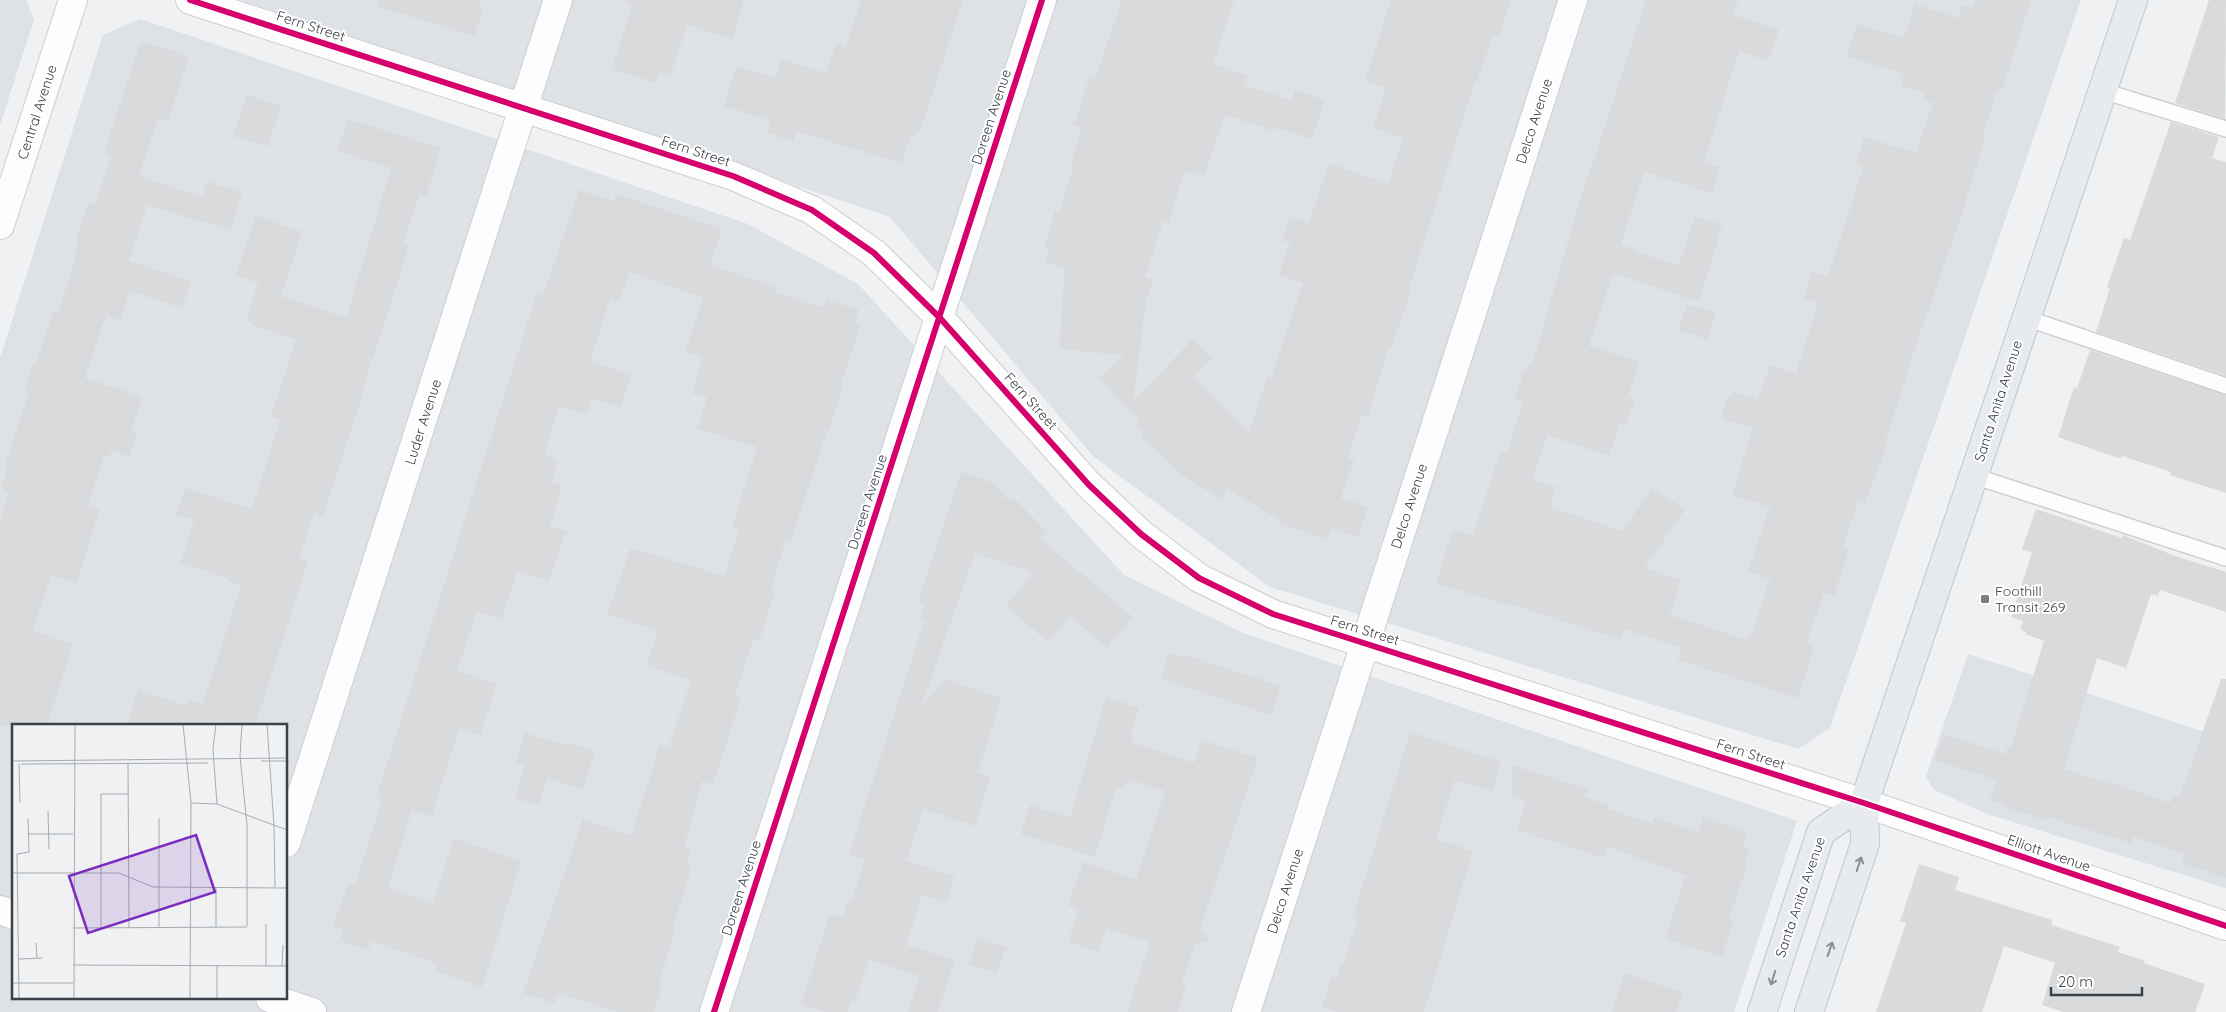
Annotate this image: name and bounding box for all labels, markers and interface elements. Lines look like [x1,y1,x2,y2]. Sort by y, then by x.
street label: Fern Street [274,6,348,46]
street label: Central Avenue [13,62,61,162]
street label: Doreen Avenue [967,67,1015,167]
street label: Delco Avenue [1512,76,1556,166]
street label: Fern Street [659,131,733,171]
street label: Santa Anita Avenue [1970,338,2026,464]
street label: Fern Street [1000,369,1062,434]
street label: Luder Avenue [401,377,445,467]
street label: Doreen Avenue [843,452,891,552]
street label: Delco Avenue [1387,461,1431,551]
place label: Foothill Transit 269 [1995,582,2066,616]
marker: Foothill Transit 269 [1979,593,1991,605]
street label: Fern Street [1328,611,1402,649]
inset map [12,724,288,1000]
street label: Fern Street [1714,734,1788,774]
street label: Elliott Avenue [2005,830,2093,876]
street label: Santa Anita Avenue [1771,834,1829,960]
street label: Doreen Avenue [717,838,765,938]
street label: Delco Avenue [1263,846,1307,936]
one-way arrow [1854,856,1864,872]
one-way arrow [1826,942,1835,958]
scale bar [2051,964,2142,996]
one-way arrow [1767,970,1777,986]
text: 20 m [2058,972,2093,991]

